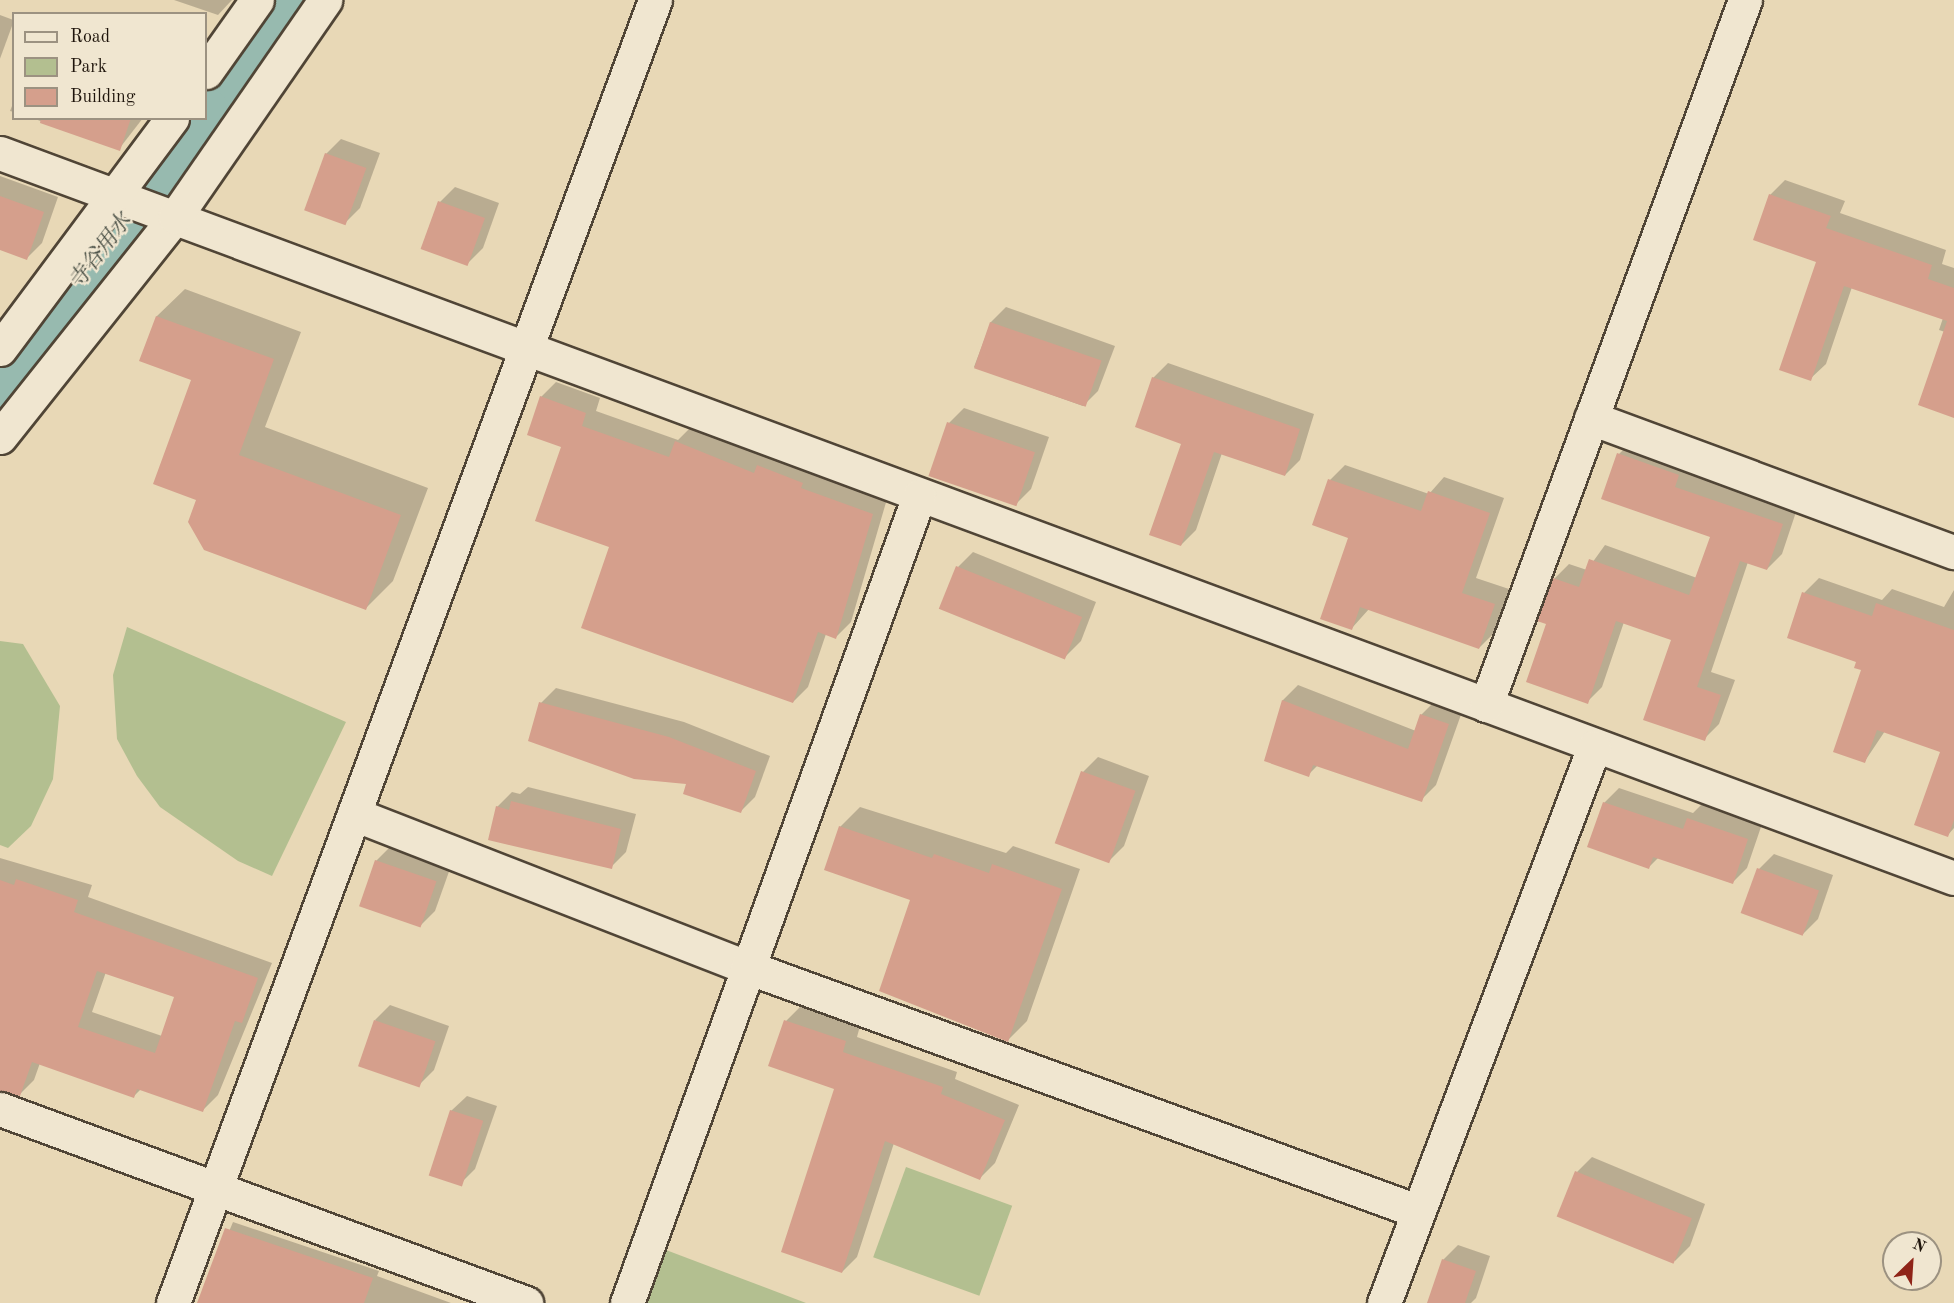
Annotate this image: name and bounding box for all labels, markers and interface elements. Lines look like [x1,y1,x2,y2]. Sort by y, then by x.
legend [12,12,207,120]
text: Road [70,28,110,46]
text: Park [70,58,107,76]
text: Building [70,88,135,106]
water label: 寺谷用水 [64,209,138,295]
north arrow [1882,1231,1942,1291]
text: N [1910,1237,1928,1256]

